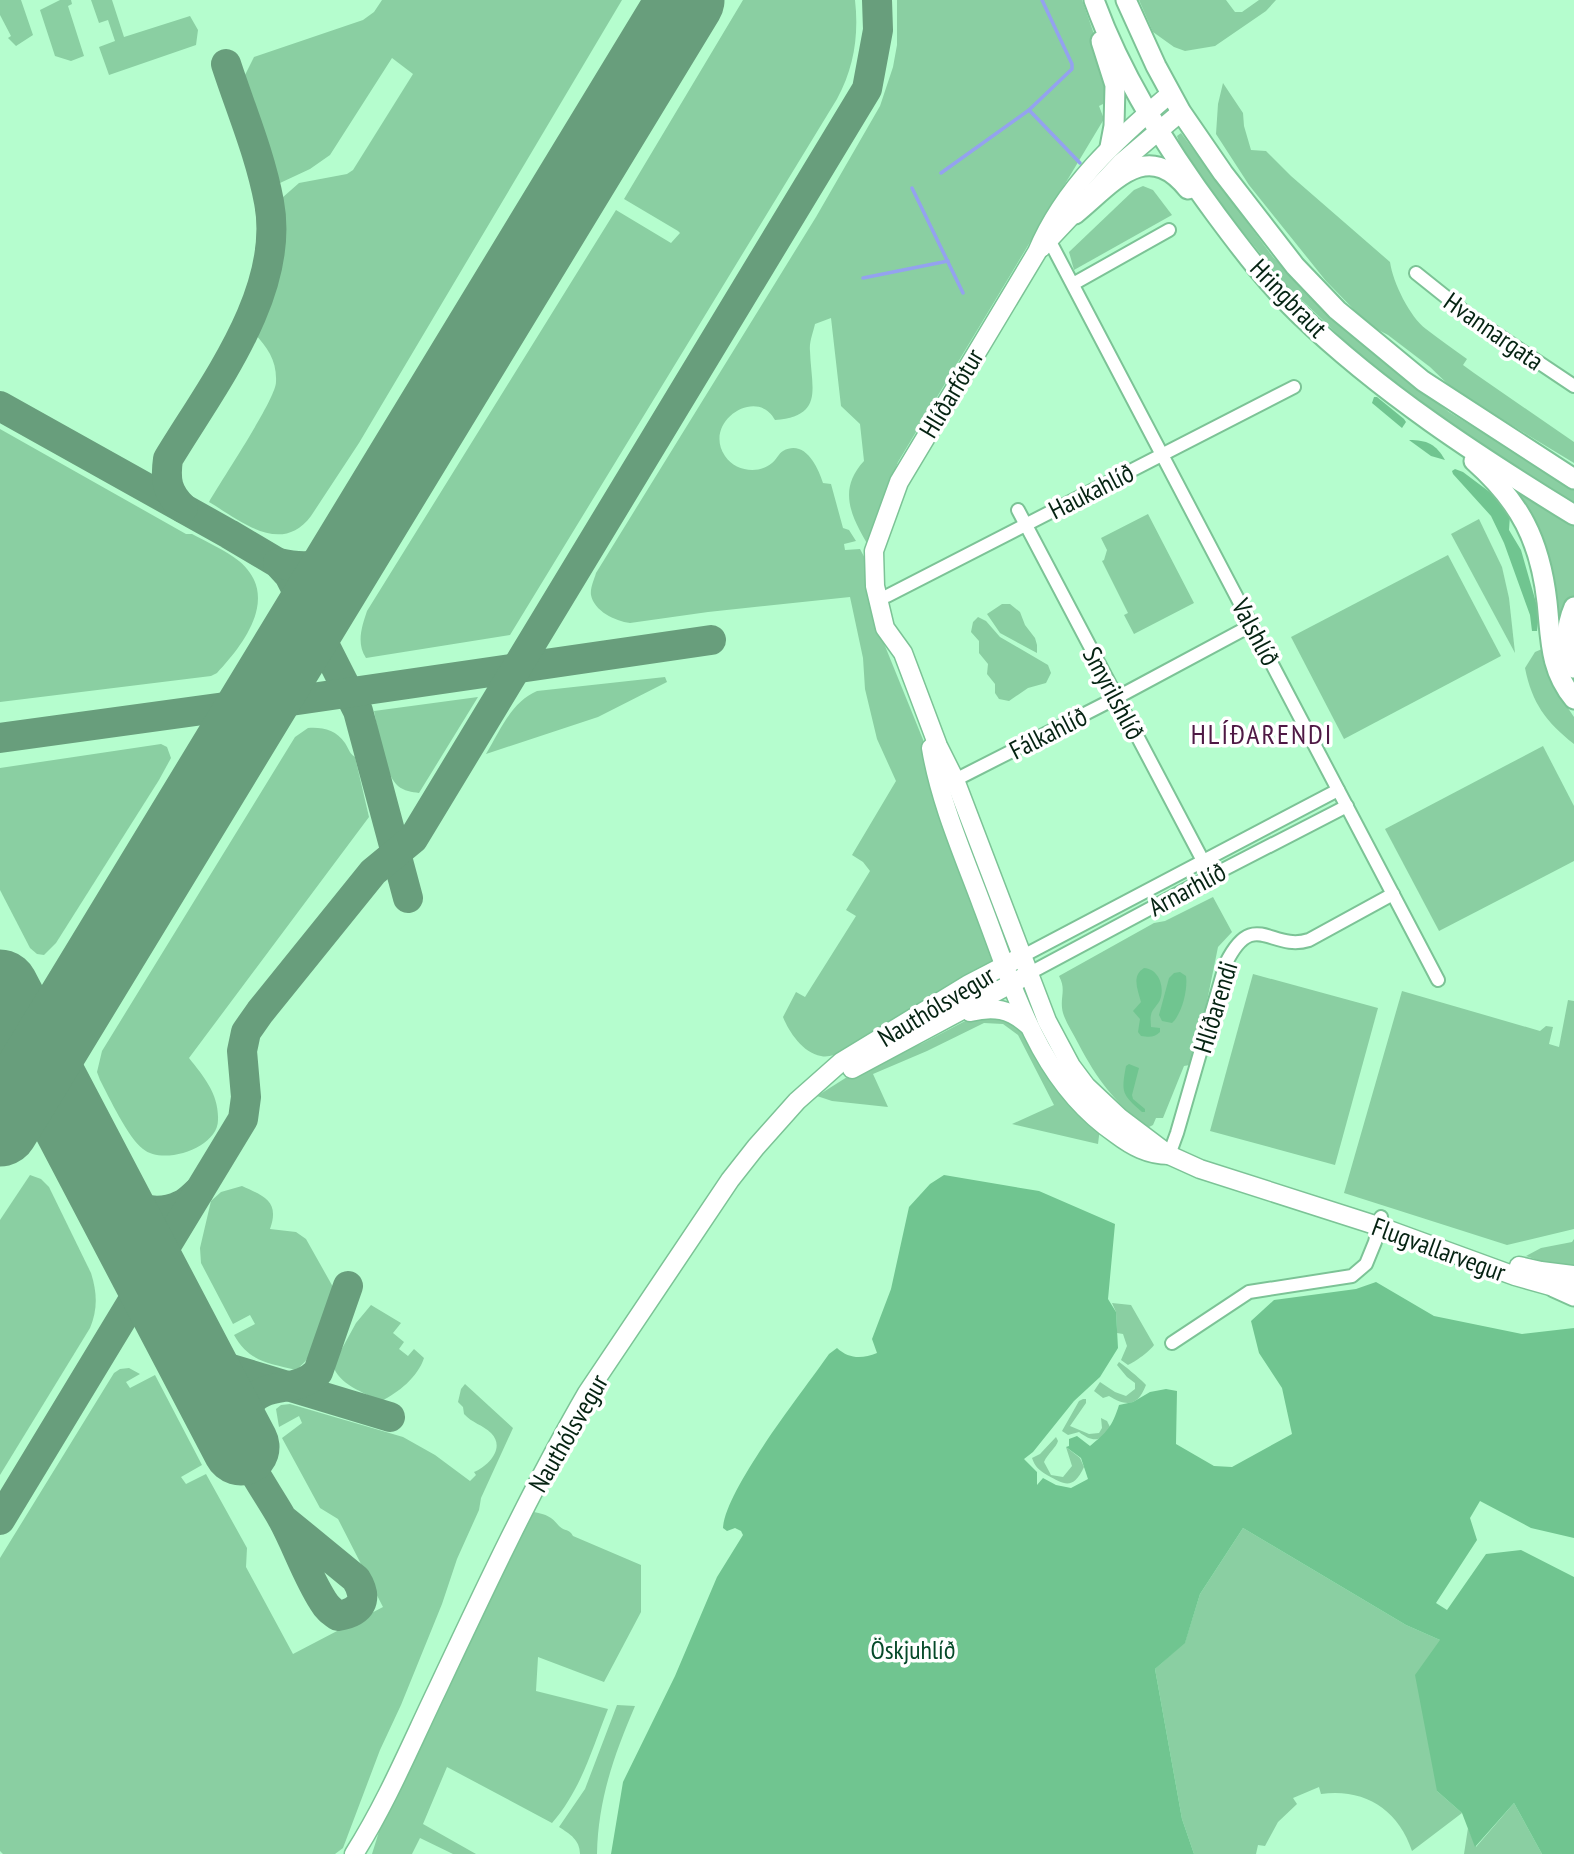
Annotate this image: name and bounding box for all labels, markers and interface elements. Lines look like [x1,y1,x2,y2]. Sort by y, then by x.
street label: Hringbraut [1244,252,1334,344]
street label: Hvannargata [1438,285,1550,377]
street label: Hlíðarfótur [912,342,990,444]
street label: Haukahlíð [1043,456,1139,526]
street label: Valshlíð [1224,592,1287,671]
street label: Smyrilshlíð [1076,641,1152,745]
street label: Fálkahlíð [1004,700,1092,766]
district label: HLÍÐARENDI [1191,715,1333,752]
street label: Arnarhlíð [1143,855,1231,923]
street label: Hlíðarendi [1185,957,1245,1057]
street label: Nauthólsvegur [872,958,1000,1054]
street label: Flugvallarvegur [1368,1210,1510,1288]
street label: Nauthólsvegur [521,1368,615,1498]
park label: Öskjuhlíð [871,1633,955,1666]

